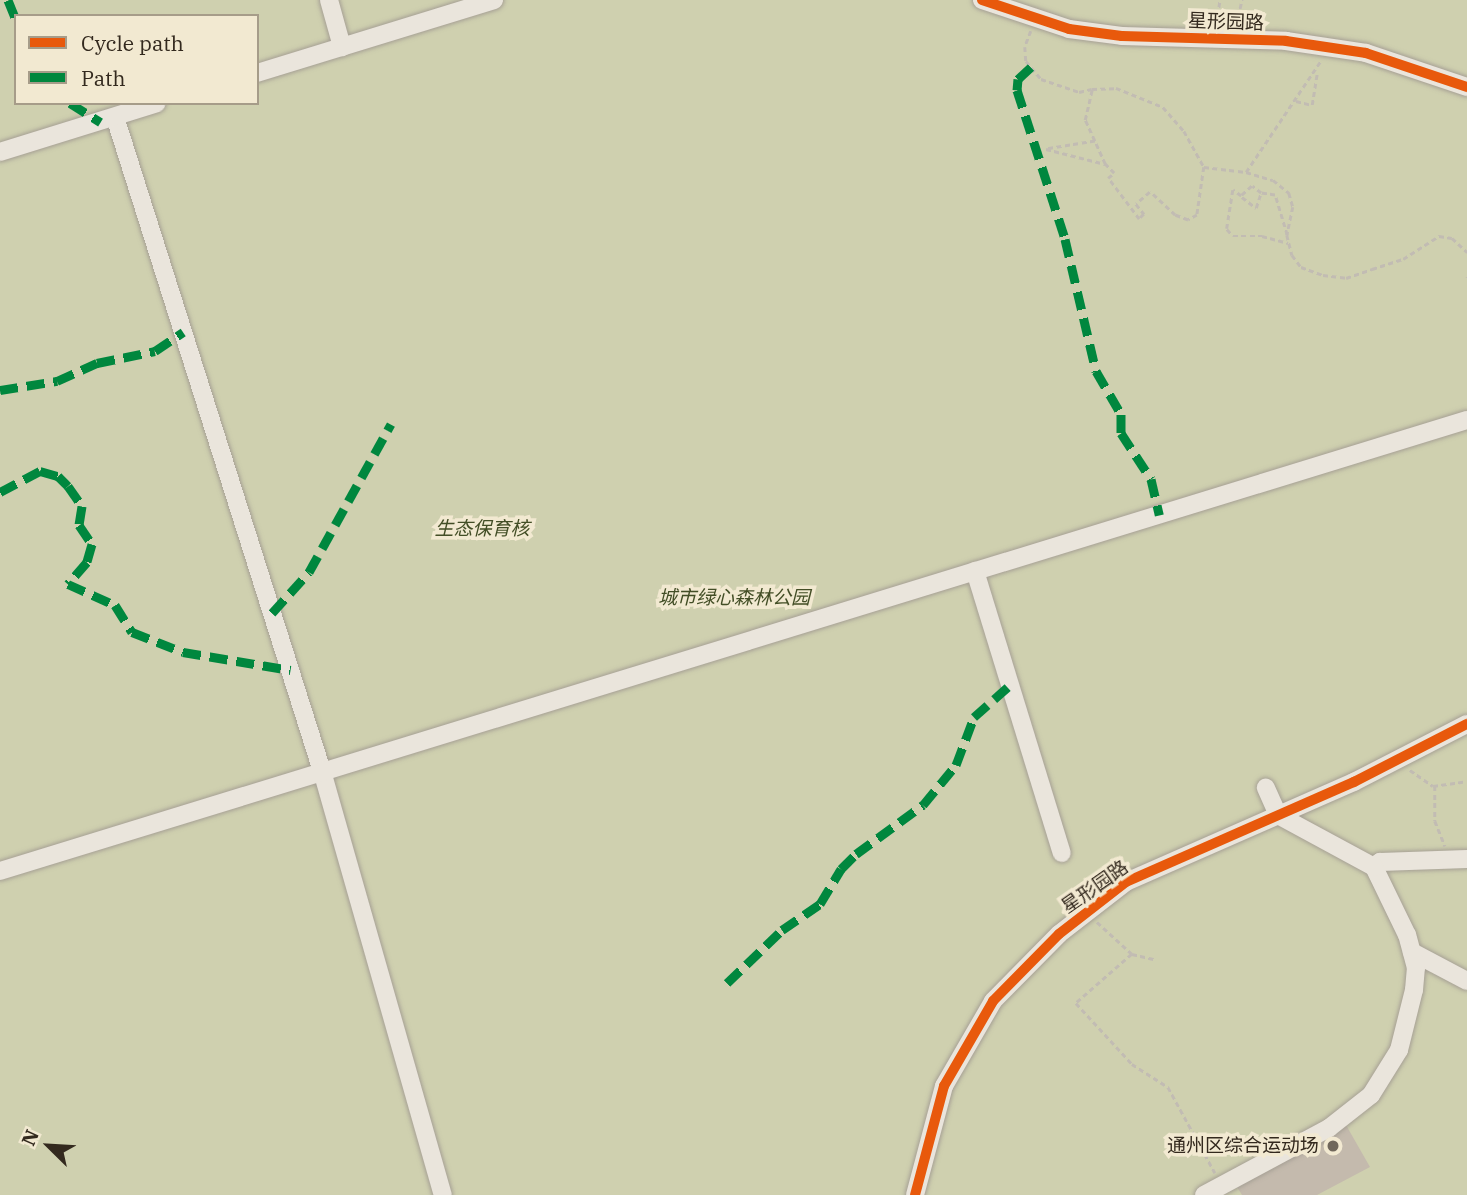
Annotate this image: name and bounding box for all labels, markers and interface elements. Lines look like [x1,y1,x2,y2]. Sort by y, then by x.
street label: 星形园路 [1188,9,1264,35]
legend [14,14,259,105]
text: Cycle path [81,29,184,57]
text: Path [81,64,126,92]
park label: 生态保育核 [435,518,529,540]
park label: 城市绿心森林公园 [658,587,810,609]
street label: 星形园路 [1057,856,1133,918]
north arrow [14,1111,84,1181]
text: N [16,1126,44,1149]
place label: 通州区综合运动场 [1167,1135,1319,1157]
marker: 通州区综合运动场 [1325,1138,1341,1154]

